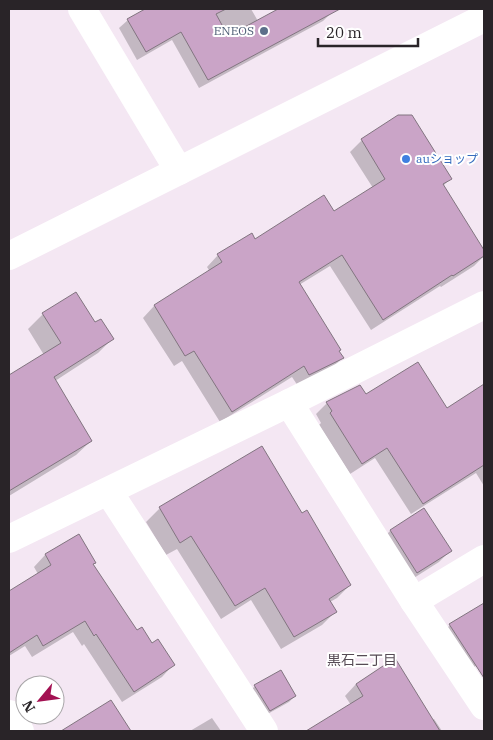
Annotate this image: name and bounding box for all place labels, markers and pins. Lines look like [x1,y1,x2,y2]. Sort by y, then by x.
place label: ENEOS [214,23,254,38]
marker: ENEOS [258,25,270,37]
place label: auショップ [416,151,478,166]
marker: auショップ [400,153,412,165]

